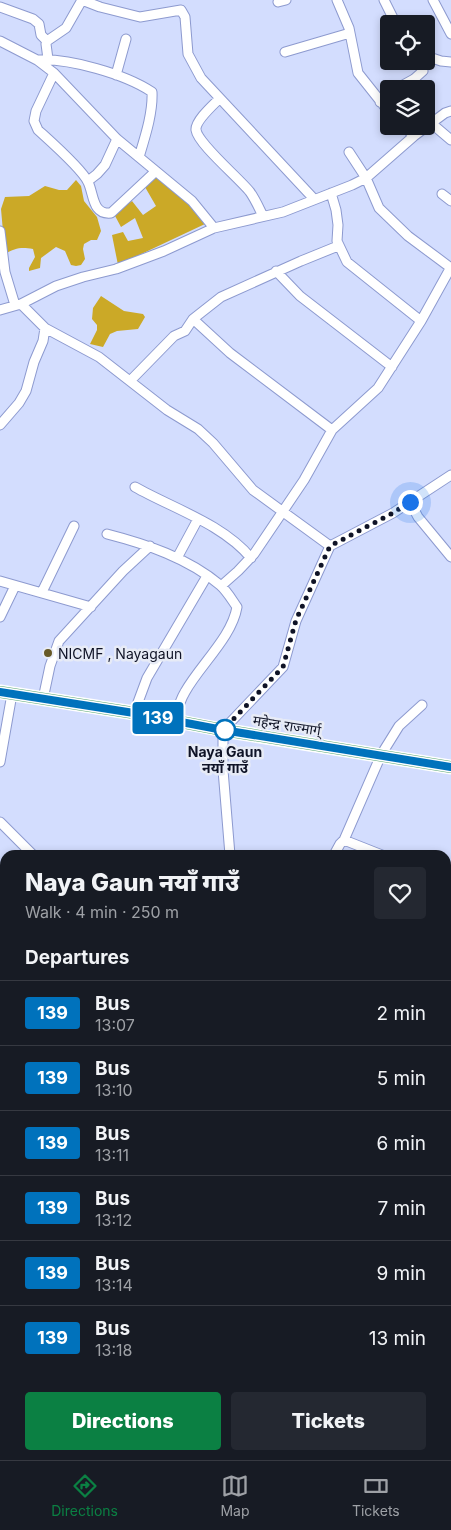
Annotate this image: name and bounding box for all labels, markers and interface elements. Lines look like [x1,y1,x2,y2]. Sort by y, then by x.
map controls [380,15,435,135]
button: locate [380,15,435,70]
button: layers [380,80,435,135]
your location [398,490,423,515]
place label: NICMF , Nayagaun [58,645,182,662]
marker: NICMF , Nayagaun [42,647,54,659]
line badge: 139 [129,702,187,734]
text: 139 [142,707,174,728]
street label: महेन्द्र राज्मार्ग् [251,711,324,741]
marker: Naya Gaun नयाँ गाउँ [214,719,236,741]
place label: Naya Gaun नयाँ गाउँ [188,743,262,776]
button: heart [374,867,426,919]
text: Naya Gaun नयाँ गाउँ [25,868,239,897]
text: Walk · 4 min · 250 m [25,902,179,922]
text: Departures [25,946,129,969]
text: Bus [95,992,130,1015]
text: 139 [37,1002,68,1023]
text: 2 min [377,1002,426,1025]
text: 13:07 [95,1015,135,1035]
text: Bus [95,1057,130,1080]
text: 139 [37,1067,68,1088]
text: 5 min [377,1067,426,1090]
text: 13:10 [95,1080,133,1100]
text: Bus [95,1122,130,1145]
text: 139 [37,1132,68,1153]
text: 6 min [376,1132,426,1155]
text: 13:11 [95,1145,129,1165]
text: Bus [95,1187,130,1210]
text: 139 [37,1197,68,1218]
text: 7 min [377,1197,426,1220]
text: 13:12 [95,1210,132,1230]
text: Bus [95,1252,130,1275]
text: 139 [37,1262,68,1283]
text: 9 min [376,1262,426,1285]
text: 13:14 [95,1275,133,1295]
text: Bus [95,1317,130,1340]
text: 139 [37,1327,68,1348]
text: 13 min [369,1327,426,1350]
text: 13:18 [95,1340,132,1360]
button: Directions [25,1392,221,1450]
button: Tickets [231,1392,426,1450]
tab: Directions [51,1472,118,1519]
tab: Map [220,1472,249,1519]
tab: Tickets [352,1472,400,1519]

